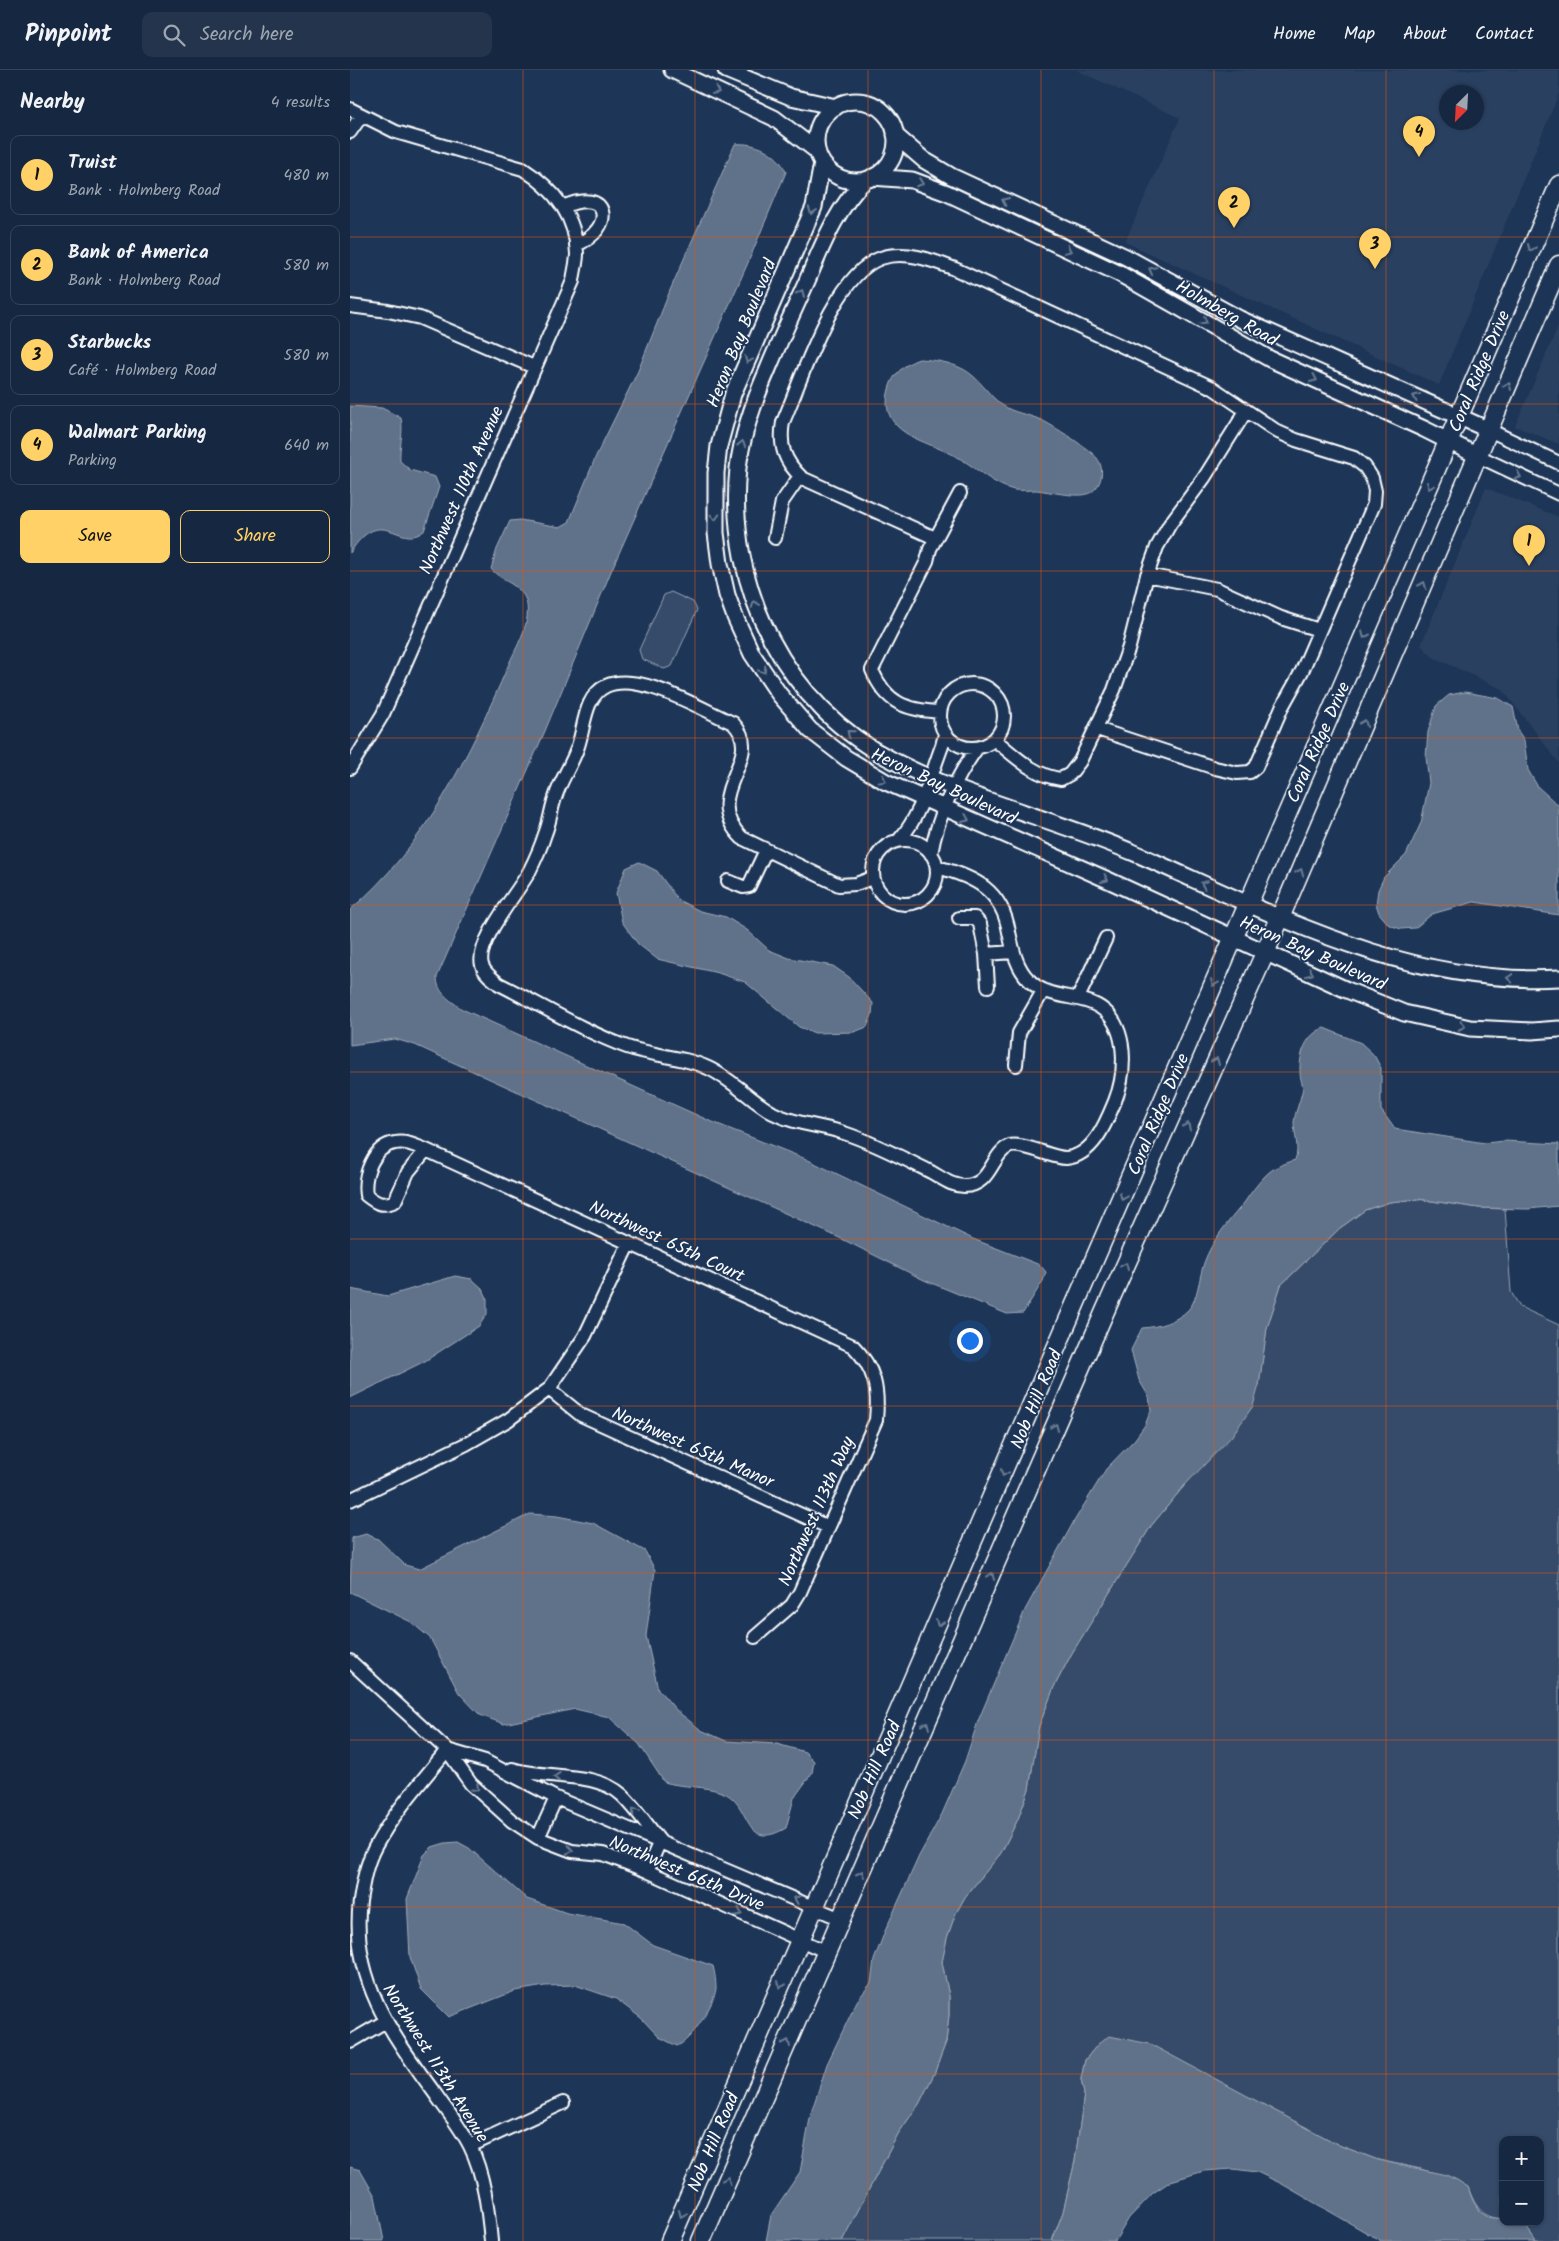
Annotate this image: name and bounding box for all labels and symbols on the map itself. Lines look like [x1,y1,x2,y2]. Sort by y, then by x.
one-way arrow [711,84,720,95]
north arrow [1439,85,1484,130]
pin: 4 [1403,116,1435,157]
one-way arrow [915,177,924,188]
pin: 2 [1218,187,1250,228]
one-way arrow [1001,196,1010,207]
one-way arrow [808,206,818,214]
pin: 3 [1359,228,1391,269]
one-way arrow [1526,243,1537,252]
one-way arrow [1063,244,1072,254]
street label: Heron Bay Boulevard [699,254,786,412]
one-way arrow [1148,266,1157,276]
street label: Holmberg Road [1169,273,1284,356]
one-way arrow [795,289,806,298]
street label: Coral Ridge Drive [1442,306,1519,437]
one-way arrow [1199,315,1208,325]
one-way arrow [744,355,755,364]
one-way arrow [1309,373,1318,384]
one-way arrow [1501,382,1512,391]
one-way arrow [1412,393,1421,404]
street label: Northwest 110th Avenue [412,402,513,580]
one-way arrow [737,440,747,449]
one-way arrow [1513,469,1522,479]
one-way arrow [1425,481,1436,490]
one-way arrow [710,513,721,521]
pin: 1 [1513,525,1545,566]
one-way arrow [1417,581,1427,590]
one-way arrow [751,600,761,609]
one-way arrow [1361,630,1372,639]
one-way arrow [756,665,766,674]
street label: Coral Ridge Drive [1280,677,1359,808]
one-way arrow [1358,719,1368,728]
one-way arrow [847,731,856,739]
street label: Heron Bay Boulevard [865,741,1022,834]
one-way arrow [877,774,886,784]
one-way arrow [961,812,970,823]
one-way arrow [1294,868,1304,877]
one-way arrow [1100,873,1109,883]
one-way arrow [1200,879,1209,890]
street label: Heron Bay Boulevard [1234,909,1392,1000]
one-way arrow [1304,967,1313,977]
one-way arrow [1506,973,1514,984]
one-way arrow [1210,978,1221,987]
one-way arrow [1458,1020,1467,1031]
street label: Coral Ridge Drive [1121,1049,1198,1180]
one-way arrow [1210,1057,1221,1066]
one-way arrow [1181,1122,1192,1131]
one-way arrow [1118,1192,1129,1201]
street label: Northwest 65th Court [584,1194,750,1292]
one-way arrow [1119,1262,1129,1271]
your location [957,1328,983,1354]
street label: Nob Hill Road [1003,1344,1072,1454]
street label: Northwest 65th Manor [607,1400,779,1498]
one-way arrow [1049,1423,1060,1432]
street label: Northwest 113th Way [771,1432,864,1591]
one-way arrow [999,1468,1010,1477]
one-way arrow [984,1572,995,1581]
one-way arrow [935,1618,945,1626]
street label: Nob Hill Road [841,1716,910,1825]
one-way arrow [919,1721,930,1730]
one-way arrow [553,1771,561,1782]
one-way arrow [471,1782,480,1791]
one-way arrow [631,1807,640,1816]
street label: Northwest 66th Drive [604,1829,769,1920]
one-way arrow [566,1844,575,1855]
one-way arrow [854,1870,865,1879]
one-way arrow [793,1895,802,1906]
one-way arrow [734,1906,743,1917]
street label: Northwest 113th Avenue [374,1978,496,2149]
one-way arrow [777,1980,788,1989]
one-way arrow [780,2039,791,2048]
street label: Nob Hill Road [680,2087,749,2197]
one-way arrow [721,2176,732,2185]
one-way arrow [677,2209,688,2218]

